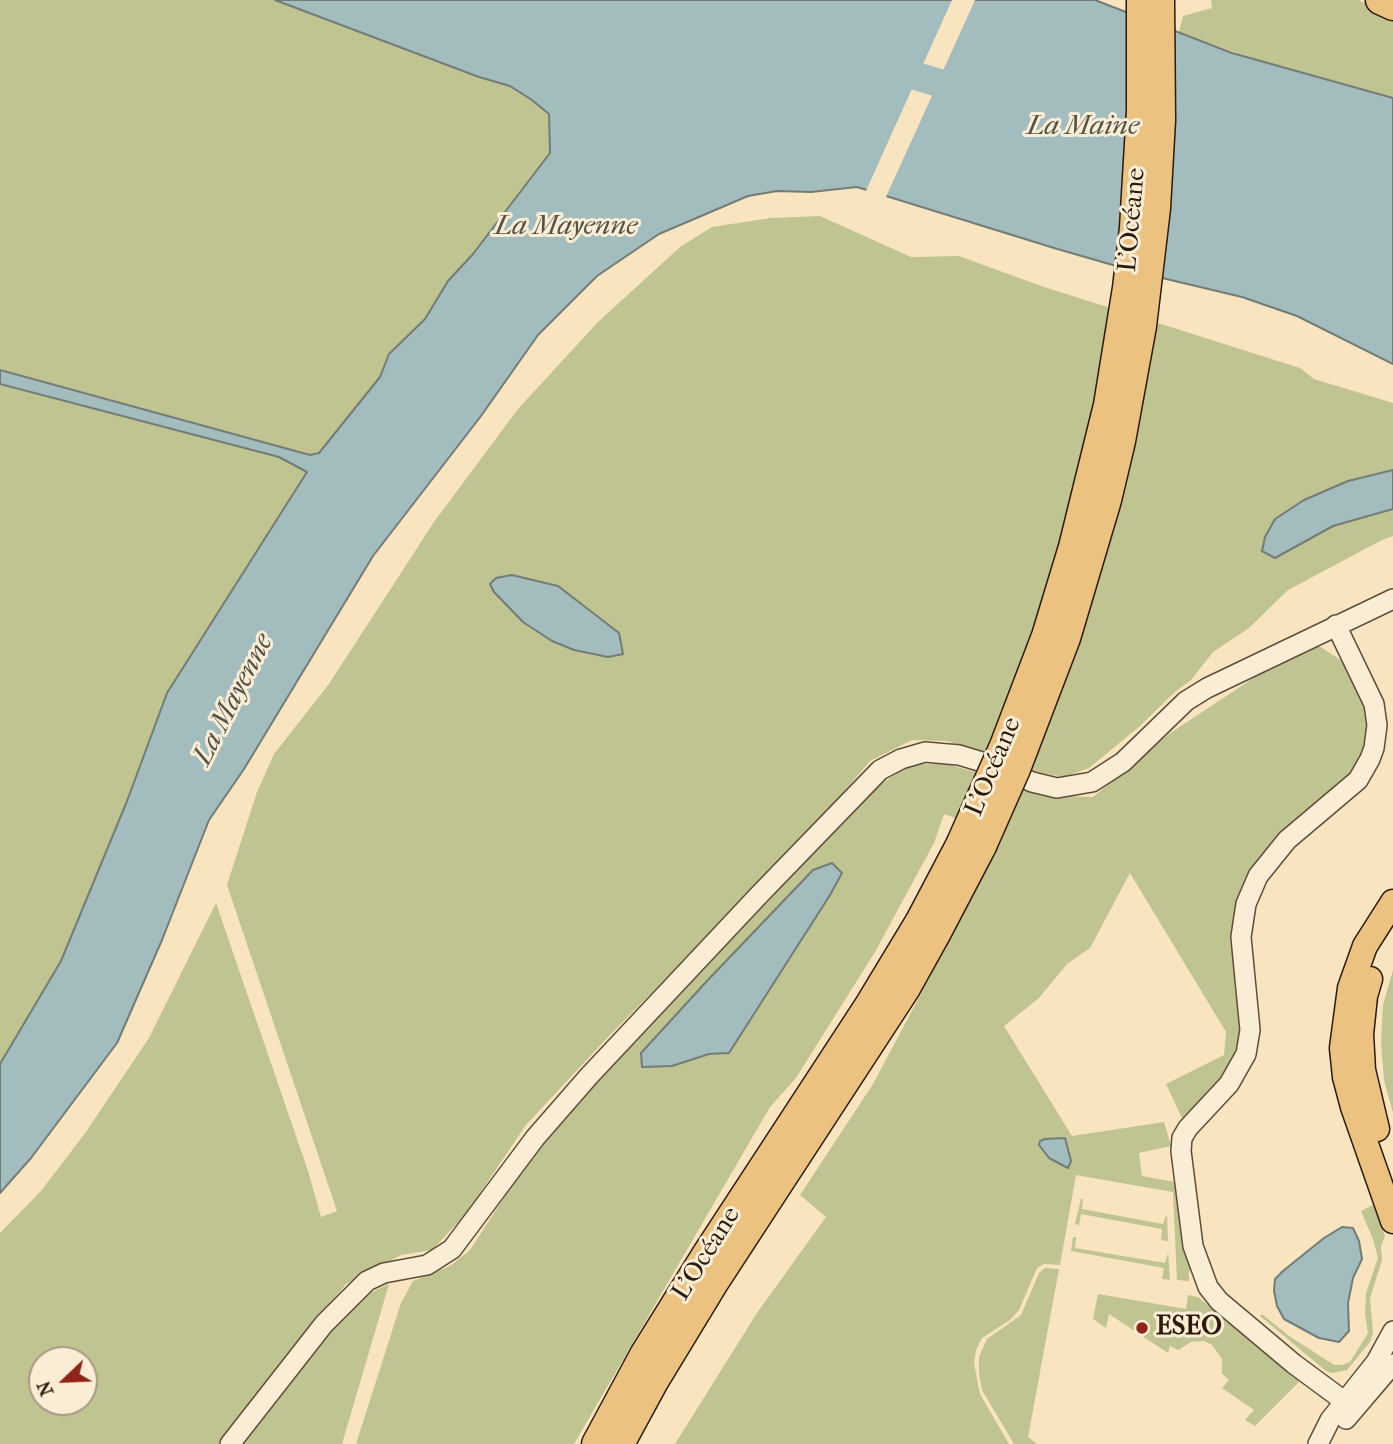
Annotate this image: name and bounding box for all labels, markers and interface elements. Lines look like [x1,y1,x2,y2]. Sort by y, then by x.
water label: La Maine [1027,110,1139,144]
street label: L’Océane [1113,167,1153,273]
water label: La Mayenne [495,210,637,244]
water label: La Mayenne [187,629,281,771]
street label: L’Océane [959,713,1029,821]
street label: L’Océane [666,1201,748,1307]
place label: ESEO [1156,1312,1222,1344]
marker: ESEO [1134,1320,1150,1336]
north arrow [28,1346,98,1416]
text: N [33,1377,58,1399]

